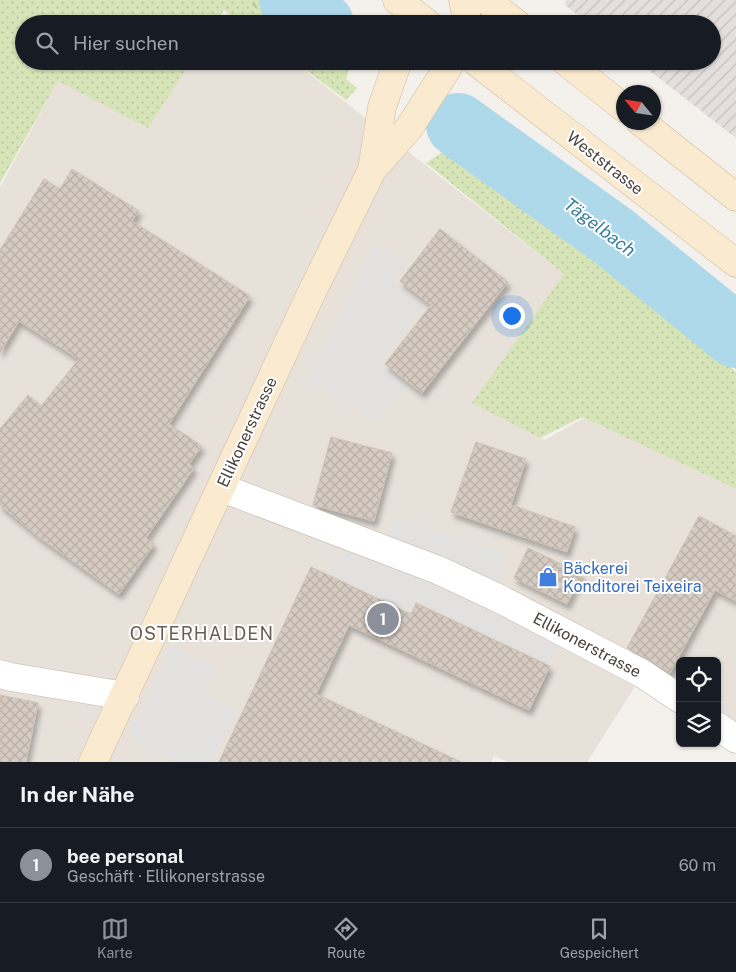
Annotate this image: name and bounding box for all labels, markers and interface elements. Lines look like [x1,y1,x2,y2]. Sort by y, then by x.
search box [15,15,721,70]
icon: search [33,29,61,57]
text: Hier suchen [73,32,179,54]
north arrow [616,85,661,130]
street label: Weststrasse [563,127,647,199]
water label: Tägelbach [560,193,640,261]
your location [499,303,525,329]
street label: Ellikonerstrasse [213,374,281,490]
place label: Bäckerei Konditorei Teixeira [563,559,702,596]
shop icon: Bäckerei Konditorei Teixeira [537,566,559,588]
pin: 1 [367,600,399,638]
street label: Ellikonerstrasse [530,609,644,681]
district label: OSTERHALDEN [130,623,274,644]
map controls [676,657,721,747]
button: locate [676,657,721,702]
button: layers [676,702,721,747]
text: In der Nähe [20,782,135,807]
text: bee personal [67,845,184,867]
text: 1 [33,856,39,875]
text: 60 m [679,856,716,875]
text: Geschäft · Ellikonerstrasse [67,867,265,886]
tab: Karte [97,915,133,961]
tab: Route [327,915,365,961]
tab: Gespeichert [560,915,639,961]

